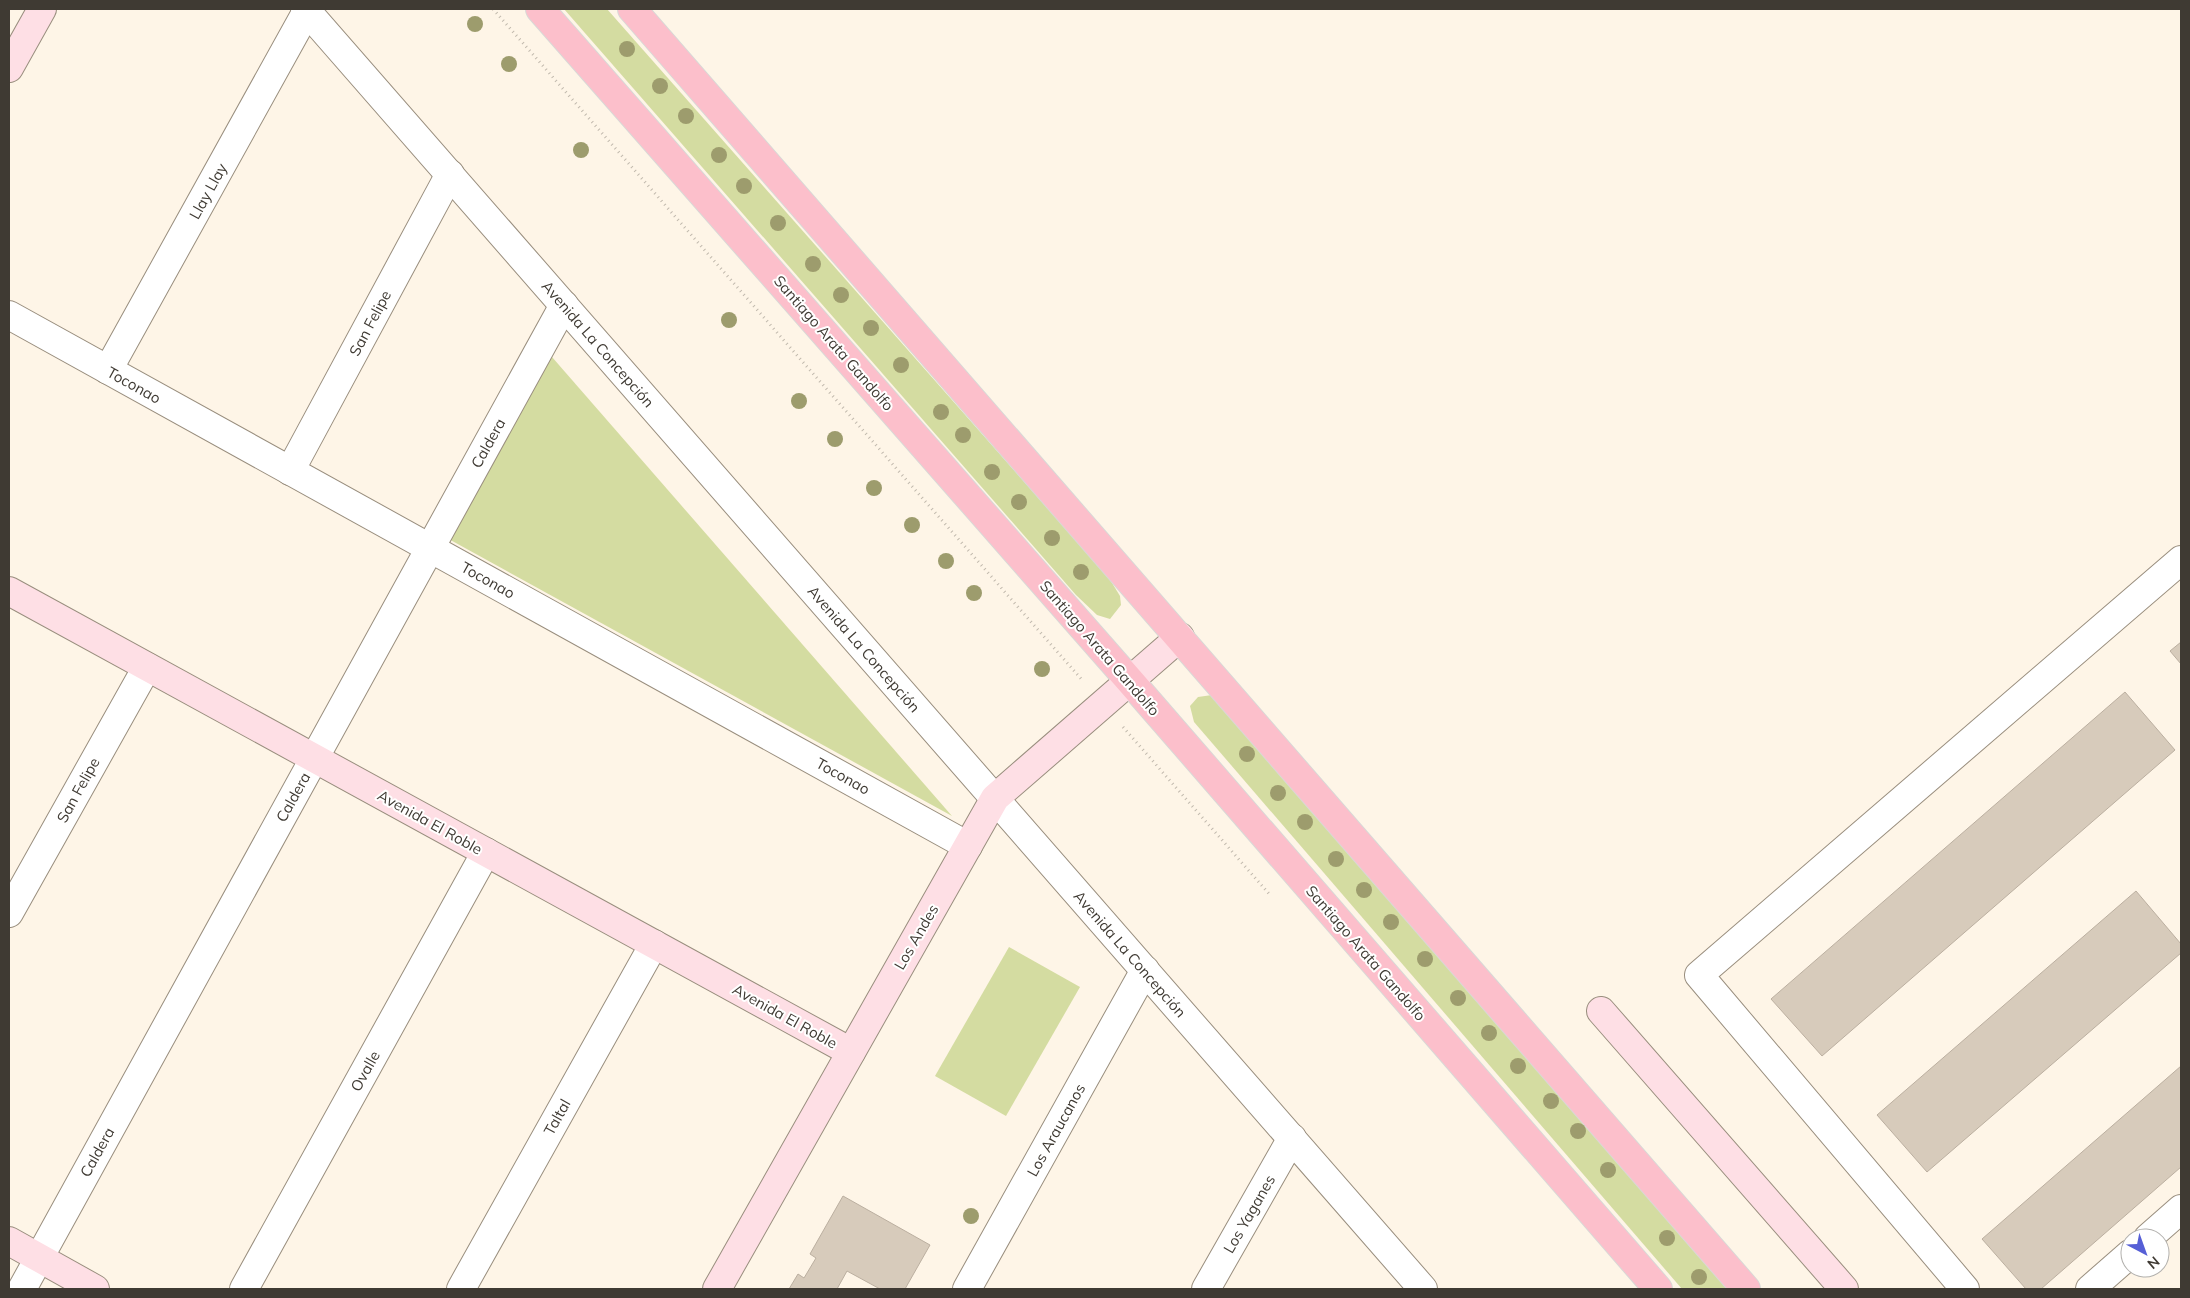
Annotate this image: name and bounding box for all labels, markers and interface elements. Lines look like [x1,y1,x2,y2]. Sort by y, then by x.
street label: Llay Llay [185,160,231,222]
street label: Santiago Arata Gandolfo [770,271,898,415]
street label: Avenida La Concepción [538,277,658,411]
street label: San Felipe [345,287,395,359]
street label: Toconao [104,362,164,408]
street label: Caldera [467,415,509,471]
street label: Toconao [458,557,518,603]
street label: Santiago Arata Gandolfo [1036,576,1164,720]
street label: Avenida La Concepción [804,582,924,716]
street label: Toconao [813,753,873,799]
street label: San Felipe [52,754,104,826]
street label: Caldera [272,769,314,825]
street label: Avenida El Roble [374,785,486,859]
street label: Santiago Arata Gandolfo [1302,881,1430,1025]
street label: Avenida La Concepción [1070,887,1190,1021]
street label: Los Andes [890,901,942,973]
street label: Avenida El Roble [729,979,841,1053]
street label: Ovalle [346,1047,384,1095]
street label: Los Araucanos [1023,1080,1089,1180]
street label: Taltal [539,1096,575,1138]
street label: Caldera [76,1124,118,1180]
street label: Los Yaganes [1219,1171,1279,1257]
north arrow [2120,1228,2170,1278]
text: N [2144,1253,2163,1273]

